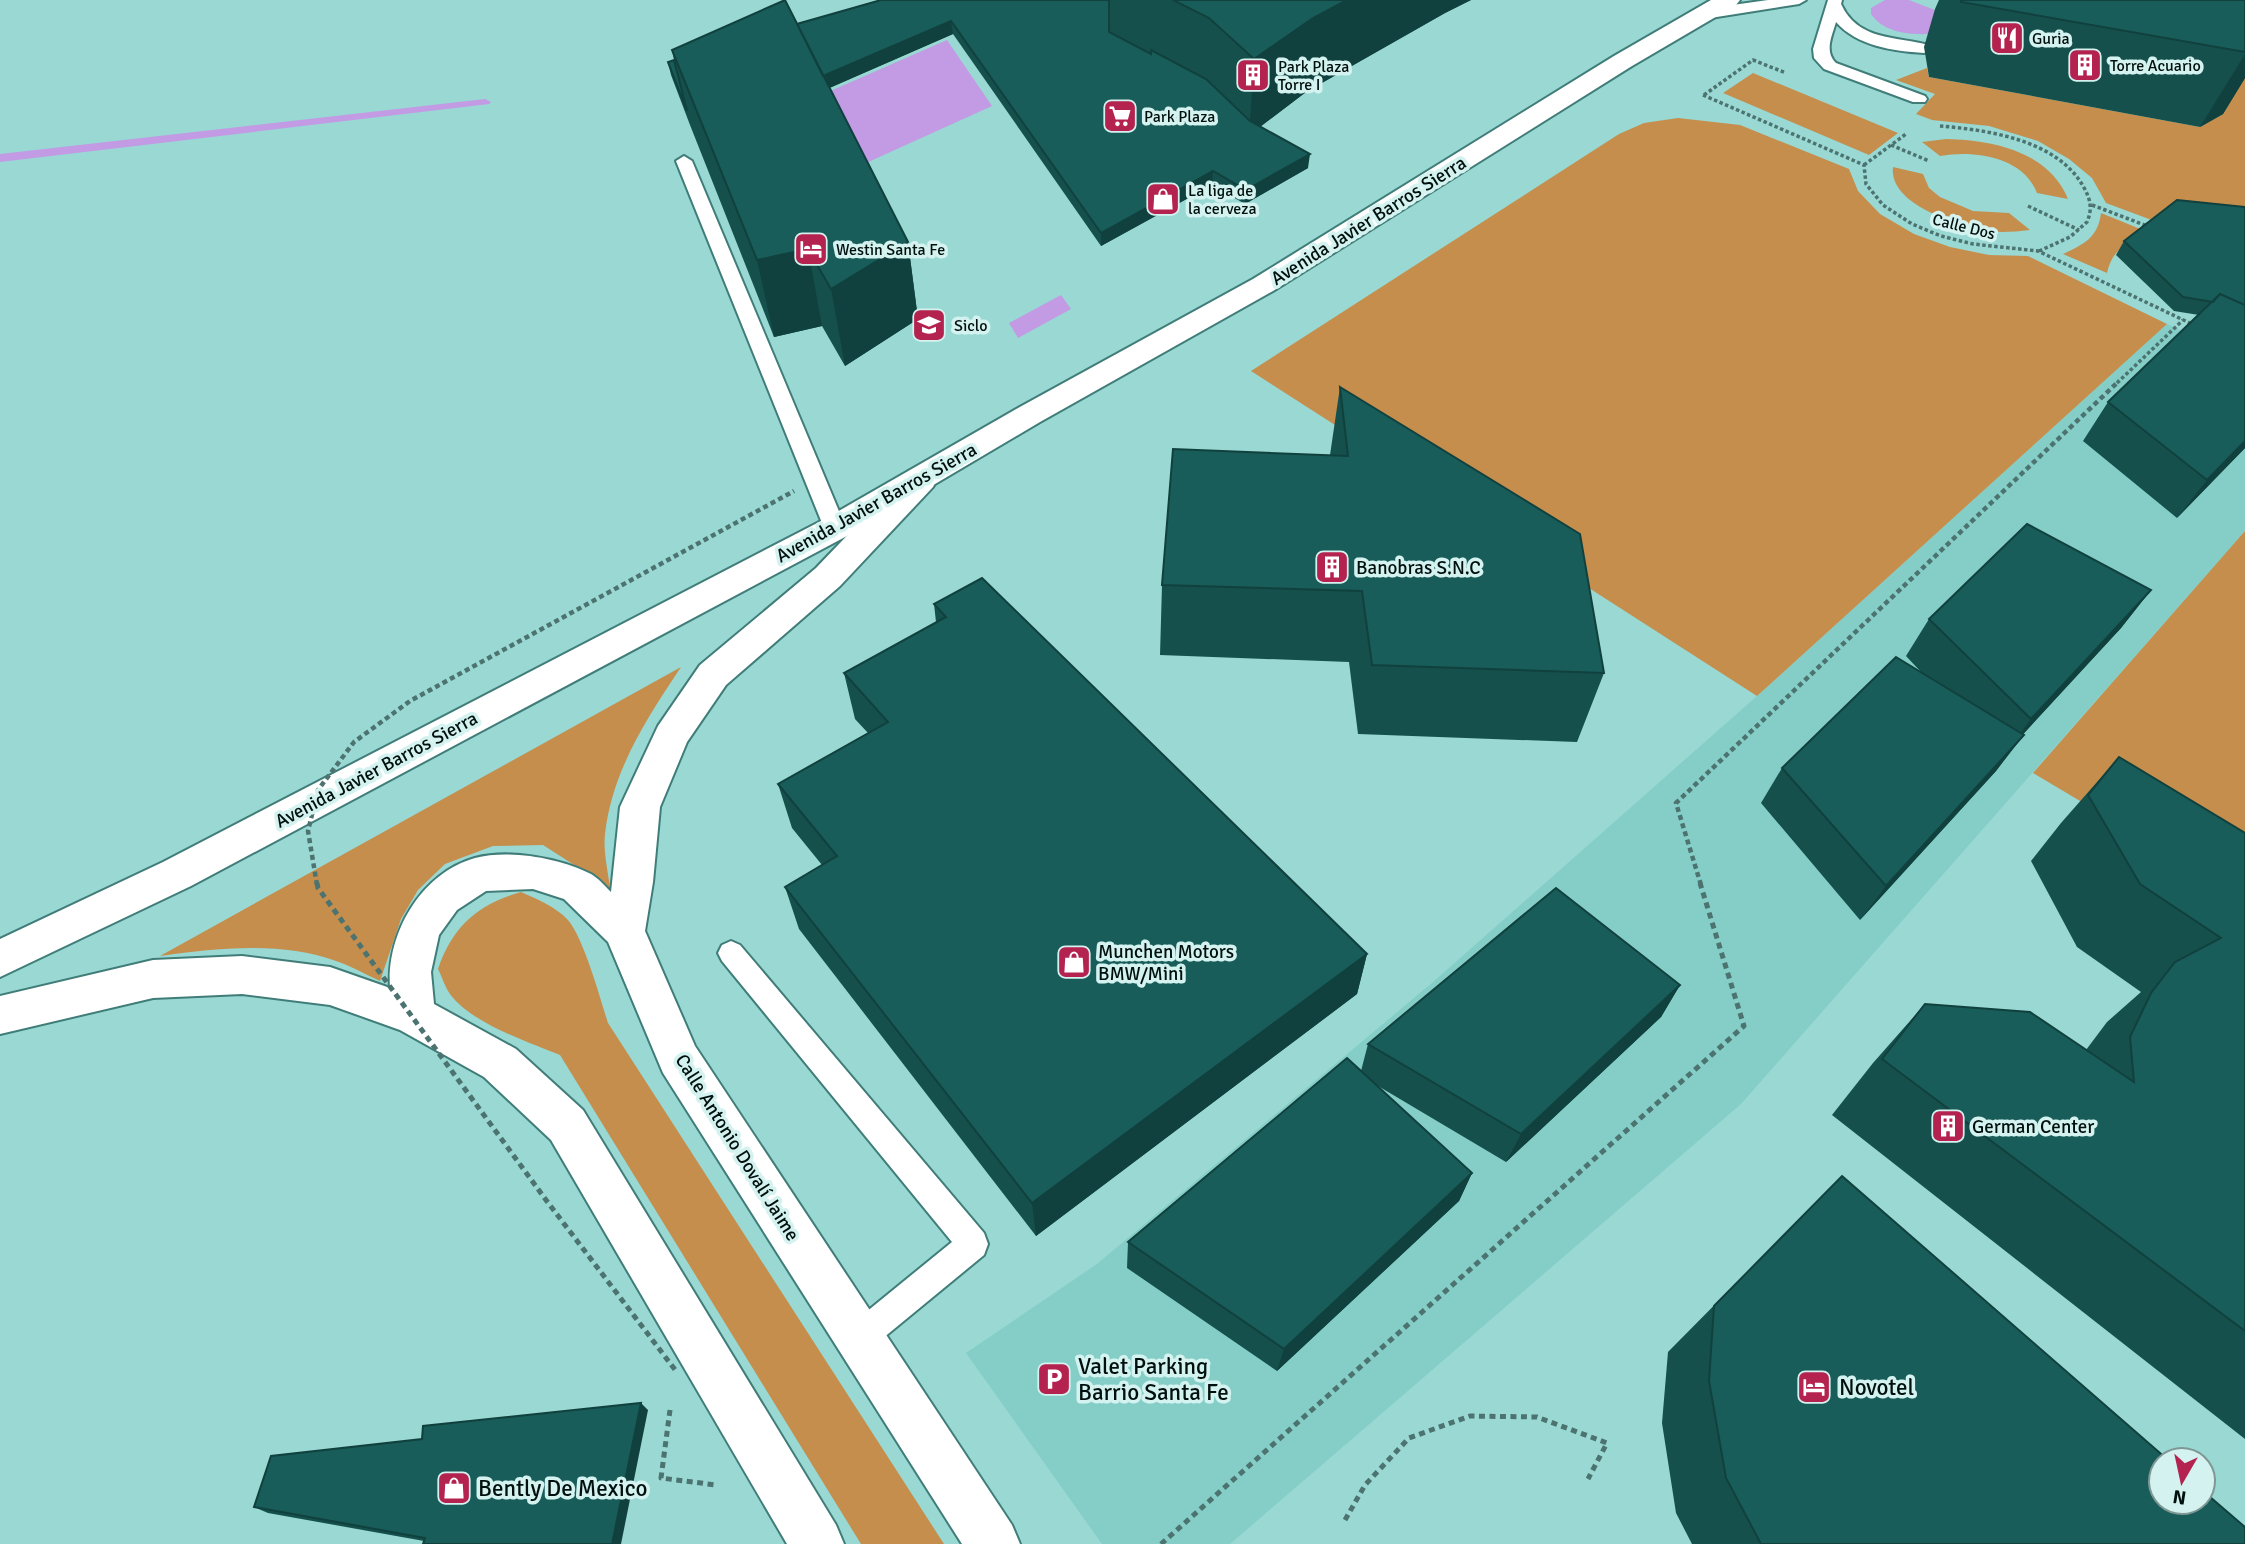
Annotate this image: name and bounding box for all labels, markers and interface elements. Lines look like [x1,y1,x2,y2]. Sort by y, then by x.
restaurant icon: Guria [1988,19,2026,57]
place label: Guria [2032,29,2070,49]
building icon: Torre Acuario [2066,46,2104,84]
building icon: Park Plaza Torre I [1234,56,1272,94]
place label: Torre Acuario [2110,56,2201,76]
place label: Park Plaza Torre I [1278,57,1349,95]
supermarket icon: Park Plaza [1101,97,1139,135]
place label: Park Plaza [1144,107,1215,127]
street label: Avenida Javier Barros Sierra [1266,151,1471,291]
shop icon: La liga de la cerveza [1144,180,1182,218]
place label: La liga de la cerveza [1188,181,1257,219]
street label: Calle Dos [1930,210,1997,244]
hotel icon: Westin Santa Fe [792,230,830,268]
place label: Westin Santa Fe [836,240,945,260]
school or university icon: Siclo [910,306,948,344]
place label: Siclo [954,316,988,336]
street label: Avenida Javier Barros Sierra [772,438,981,568]
building icon: Banobras S.N.C [1313,548,1351,586]
place label: Banobras S.N.C [1356,556,1481,580]
street label: Avenida Javier Barros Sierra [271,706,482,834]
place label: Munchen Motors BMW/Mini [1098,940,1234,986]
shop icon: Munchen Motors BMW/Mini [1055,943,1093,981]
street label: Calle Antonio Dovalí Jaime [670,1050,805,1245]
building icon: German Center [1929,1107,1967,1145]
place label: German Center [1972,1115,2094,1139]
place label: Valet Parking Barrio Santa Fe [1078,1352,1229,1407]
parking icon: Valet Parking Barrio Santa Fe [1035,1360,1073,1398]
hotel icon: Novotel [1795,1368,1833,1406]
place label: Novotel [1839,1373,1915,1402]
north arrow [2147,1446,2217,1516]
shop icon: Bently De Mexico [435,1469,473,1507]
place label: Bently De Mexico [478,1474,647,1503]
text: N [2171,1484,2188,1510]

